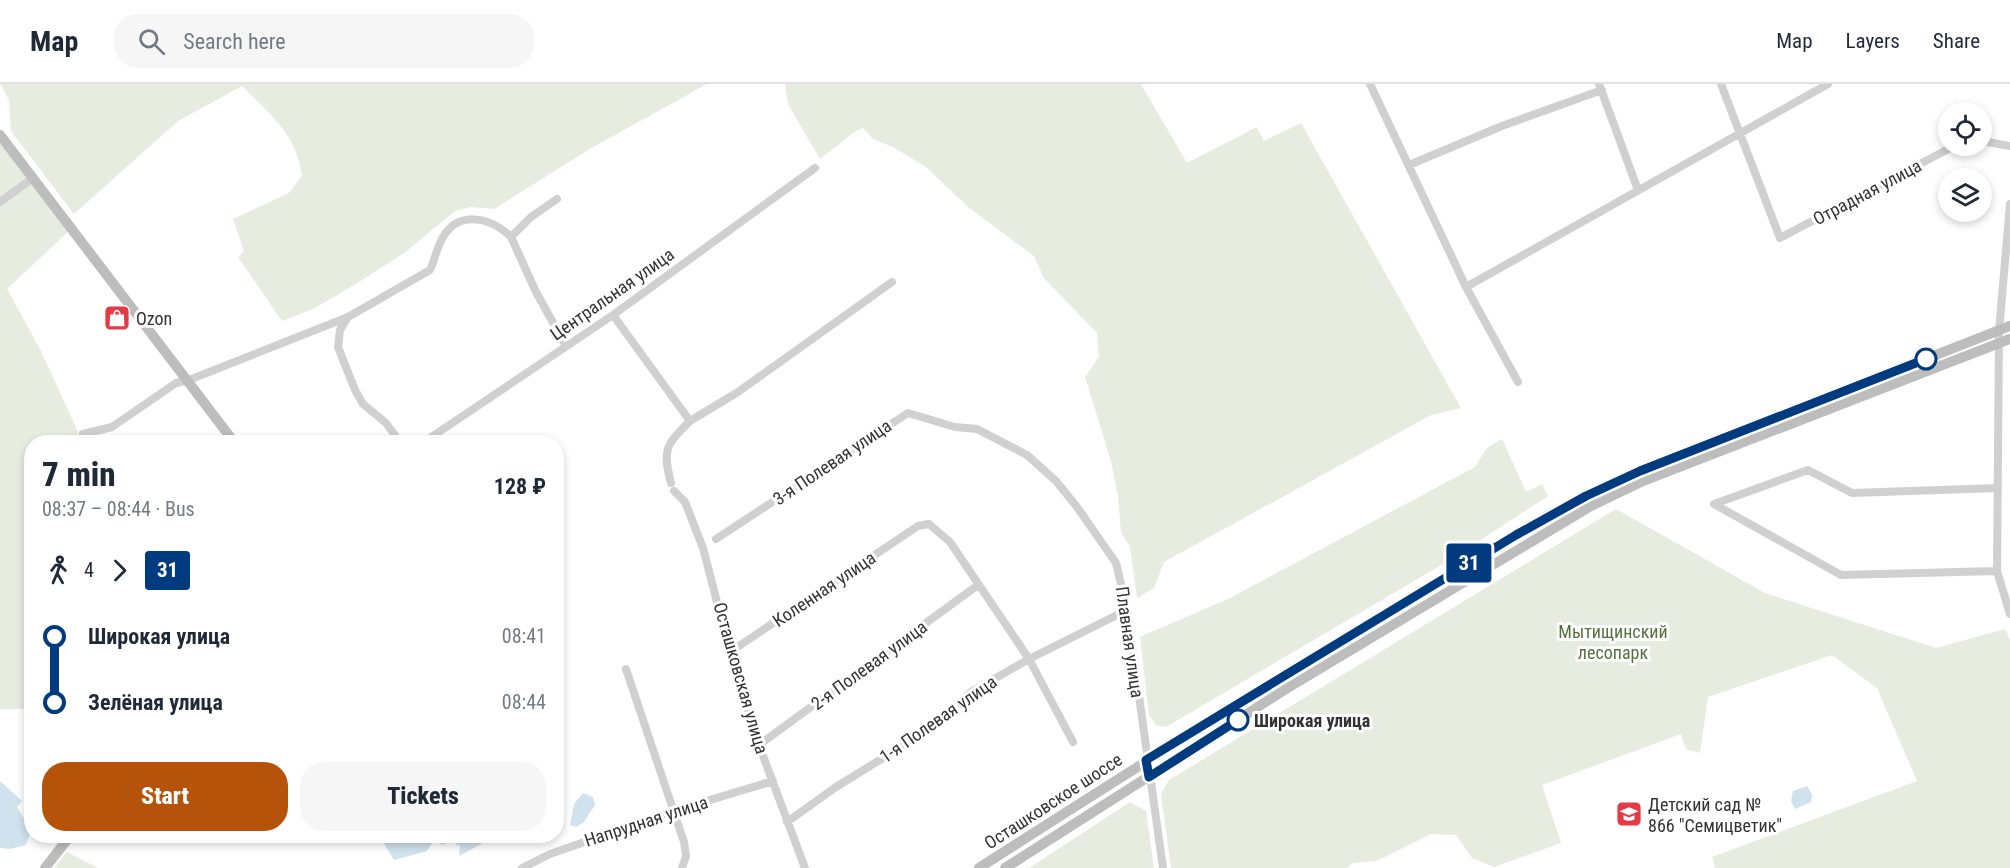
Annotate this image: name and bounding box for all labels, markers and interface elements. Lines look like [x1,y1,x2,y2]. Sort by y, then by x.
search box [114,14,534,68]
text: Map [30,25,78,58]
icon: search [135,25,168,58]
text: Search here [183,29,286,54]
text: Map [1776,29,1813,53]
text: Layers [1846,29,1900,53]
text: Share [1933,29,1980,53]
map controls [1938,102,1992,222]
button: locate [1938,102,1992,156]
street label: Отрадная улица [1809,155,1925,229]
button: layers [1938,168,1992,222]
street label: Центральная улица [546,243,678,345]
shop icon: Ozon [102,303,132,333]
place label: Ozon [136,308,172,329]
unlabelled marker [1915,348,1937,370]
street label: 3-я Полевая улица [769,415,895,509]
text: 7 min [42,455,116,494]
text: 128 ₽ [494,474,546,499]
text: 08:37 – 08:44 · Bus [42,497,195,521]
line badge: 31 [1442,544,1496,582]
street label: Коленная улица [769,547,879,631]
text: 31 [1458,551,1480,575]
icon: walk [42,554,75,587]
icon: forward [103,554,136,587]
text: 4 [84,558,94,582]
text: 31 [157,558,178,582]
street label: Плавная улица [1112,585,1148,699]
street label: Осташковская улица [709,600,773,756]
street label: 2-я Полевая улица [807,616,931,714]
park label: Мытищинский лесопарк [1558,621,1668,663]
text: Широкая улица [88,624,230,649]
text: 08:41 [502,624,546,648]
street label: 1-я Полевая улица [875,671,1001,767]
text: Зелёная улица [88,690,223,715]
text: 08:44 [502,690,546,714]
marker: Широкая улица [1227,709,1249,731]
place label: Широкая улица [1254,710,1370,731]
street label: Осташковское шоссе [980,749,1126,853]
button: Start [42,762,288,831]
button: Tickets [300,762,546,831]
street label: Напрудная улица [582,791,710,851]
place label: Детский сад № 866 "Семицветик" [1648,794,1782,836]
school or university icon: Детский сад № 866 "Семицветик" [1614,799,1644,829]

